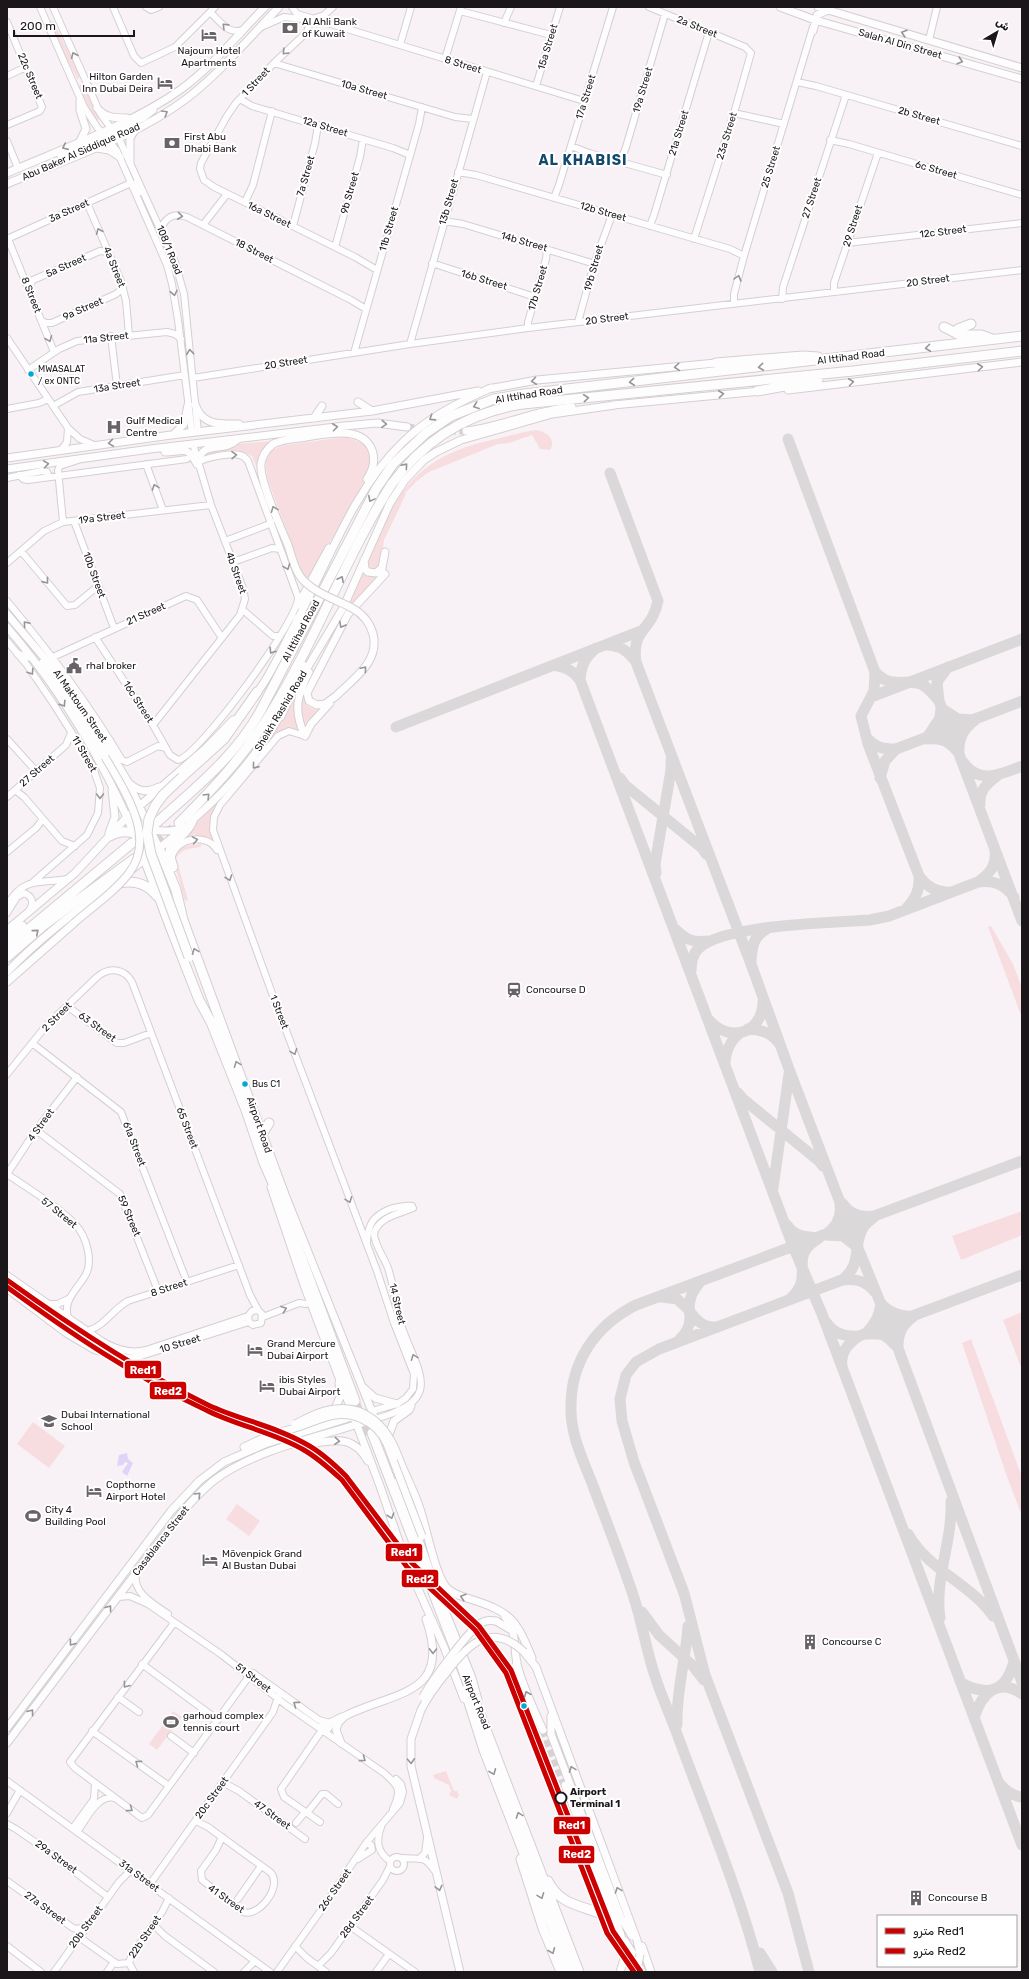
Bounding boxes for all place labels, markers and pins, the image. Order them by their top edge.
place label: Al Ahli Bank of Kuwait [302,16,358,40]
bank icon: Al Ahli Bank of Kuwait [281,19,299,37]
hotel icon: Najoum Hotel Apartments [200,26,218,44]
place label: Najoum Hotel Apartments [178,45,240,69]
place label: Hilton Garden Inn Dubai Deira [82,71,153,95]
hotel icon: Hilton Garden Inn Dubai Deira [156,74,174,92]
place label: First Abu Dhabi Bank [184,131,238,155]
bank icon: First Abu Dhabi Bank [163,134,181,152]
place label: MWASALAT / ex ONTC [38,364,85,386]
marker: MWASALAT / ex ONTC [26,369,36,379]
place label: Gulf Medical Centre [126,415,183,439]
hospital icon: Gulf Medical Centre [105,418,123,436]
public building icon: rhal broker [65,657,83,675]
place label: rhal broker [86,660,136,672]
station icon: Concourse D [505,981,523,999]
place label: Concourse D [526,984,586,996]
marker: Bus C1 [240,1079,250,1089]
place label: Bus C1 [252,1079,280,1089]
place label: Grand Mercure Dubai Airport [267,1338,336,1362]
hotel icon: Grand Mercure Dubai Airport [246,1341,264,1359]
place label: ibis Styles Dubai Airport [279,1374,340,1398]
hotel icon: ibis Styles Dubai Airport [258,1377,276,1395]
place label: Dubai International School [61,1409,150,1433]
school or university icon: Dubai International School [40,1412,58,1430]
place label: Copthorne Airport Hotel [106,1479,166,1503]
hotel icon: Copthorne Airport Hotel [85,1482,103,1500]
place label: City 4 Building Pool [45,1504,106,1528]
sports icon: City 4 Building Pool [24,1507,42,1525]
place label: Mövenpick Grand Al Bustan Dubai [222,1548,302,1572]
hotel icon: Mövenpick Grand Al Bustan Dubai [201,1551,219,1569]
building icon: Concourse C [801,1633,819,1651]
place label: Concourse C [822,1636,882,1648]
unlabelled marker [519,1701,529,1711]
place label: garhoud complex tennis court [183,1710,265,1734]
sports icon: garhoud complex tennis court [162,1713,180,1731]
place label: Airport Terminal 1 [570,1786,620,1810]
marker: Airport Terminal 1 [554,1791,568,1805]
building icon: Concourse B [907,1889,925,1907]
place label: Concourse B [928,1892,988,1904]

